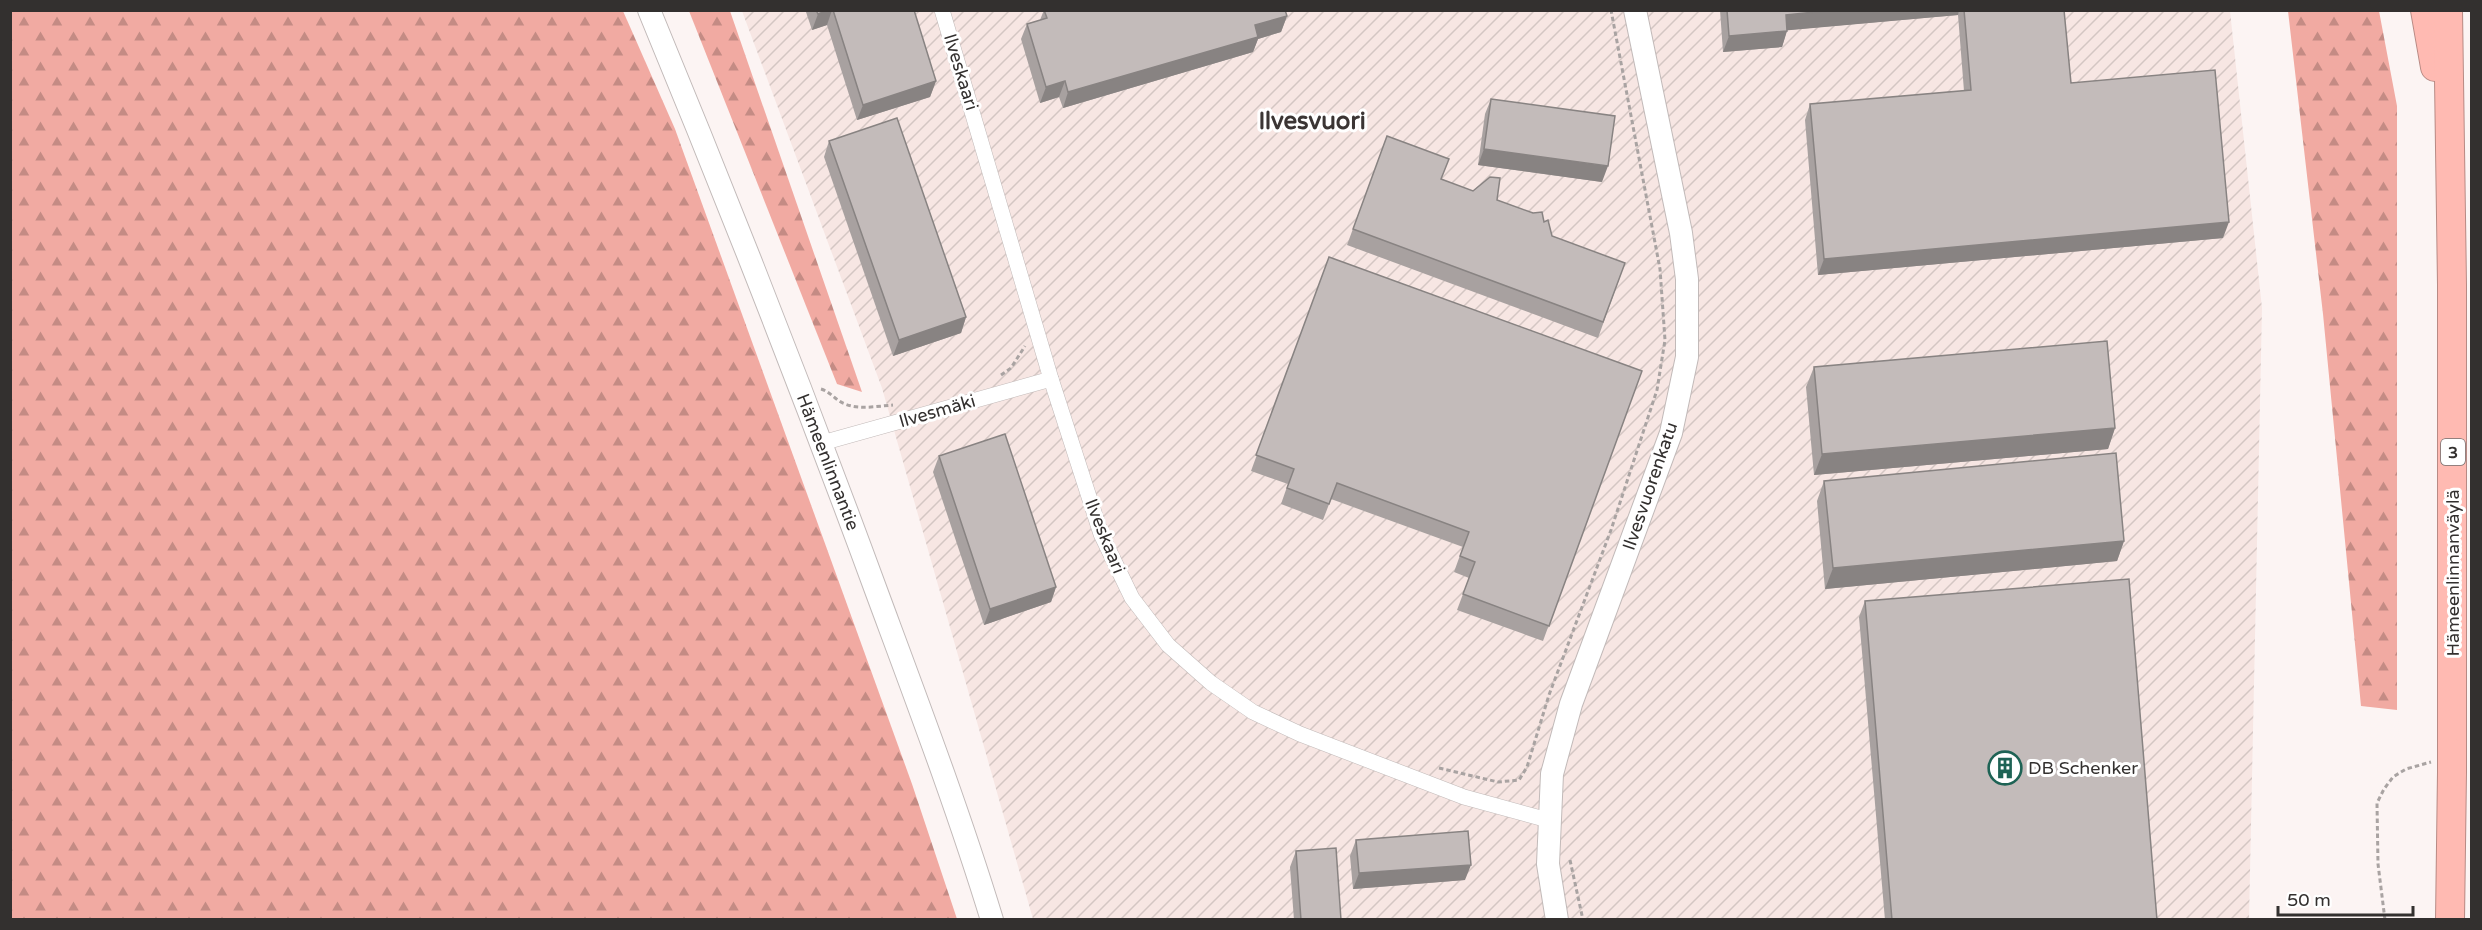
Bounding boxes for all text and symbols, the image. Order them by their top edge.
street label: Ilveskaari [939,31,983,113]
district label: Ilvesvuori [1258,107,1366,136]
street label: Hämeenlinnantie [792,390,864,534]
street label: Ilvesmäki [896,390,978,432]
street label: Ilvesvuorenkatu [1618,419,1682,553]
road number: 3 [2441,439,2465,465]
street label: Hämeenlinnanväylä [2442,489,2464,657]
street label: Ilveskaari [1080,495,1130,577]
building icon: DB Schenker [1987,750,2023,786]
place label: DB Schenker [2028,757,2138,779]
scale bar [2278,879,2413,917]
text: 50 m [2287,889,2331,911]

